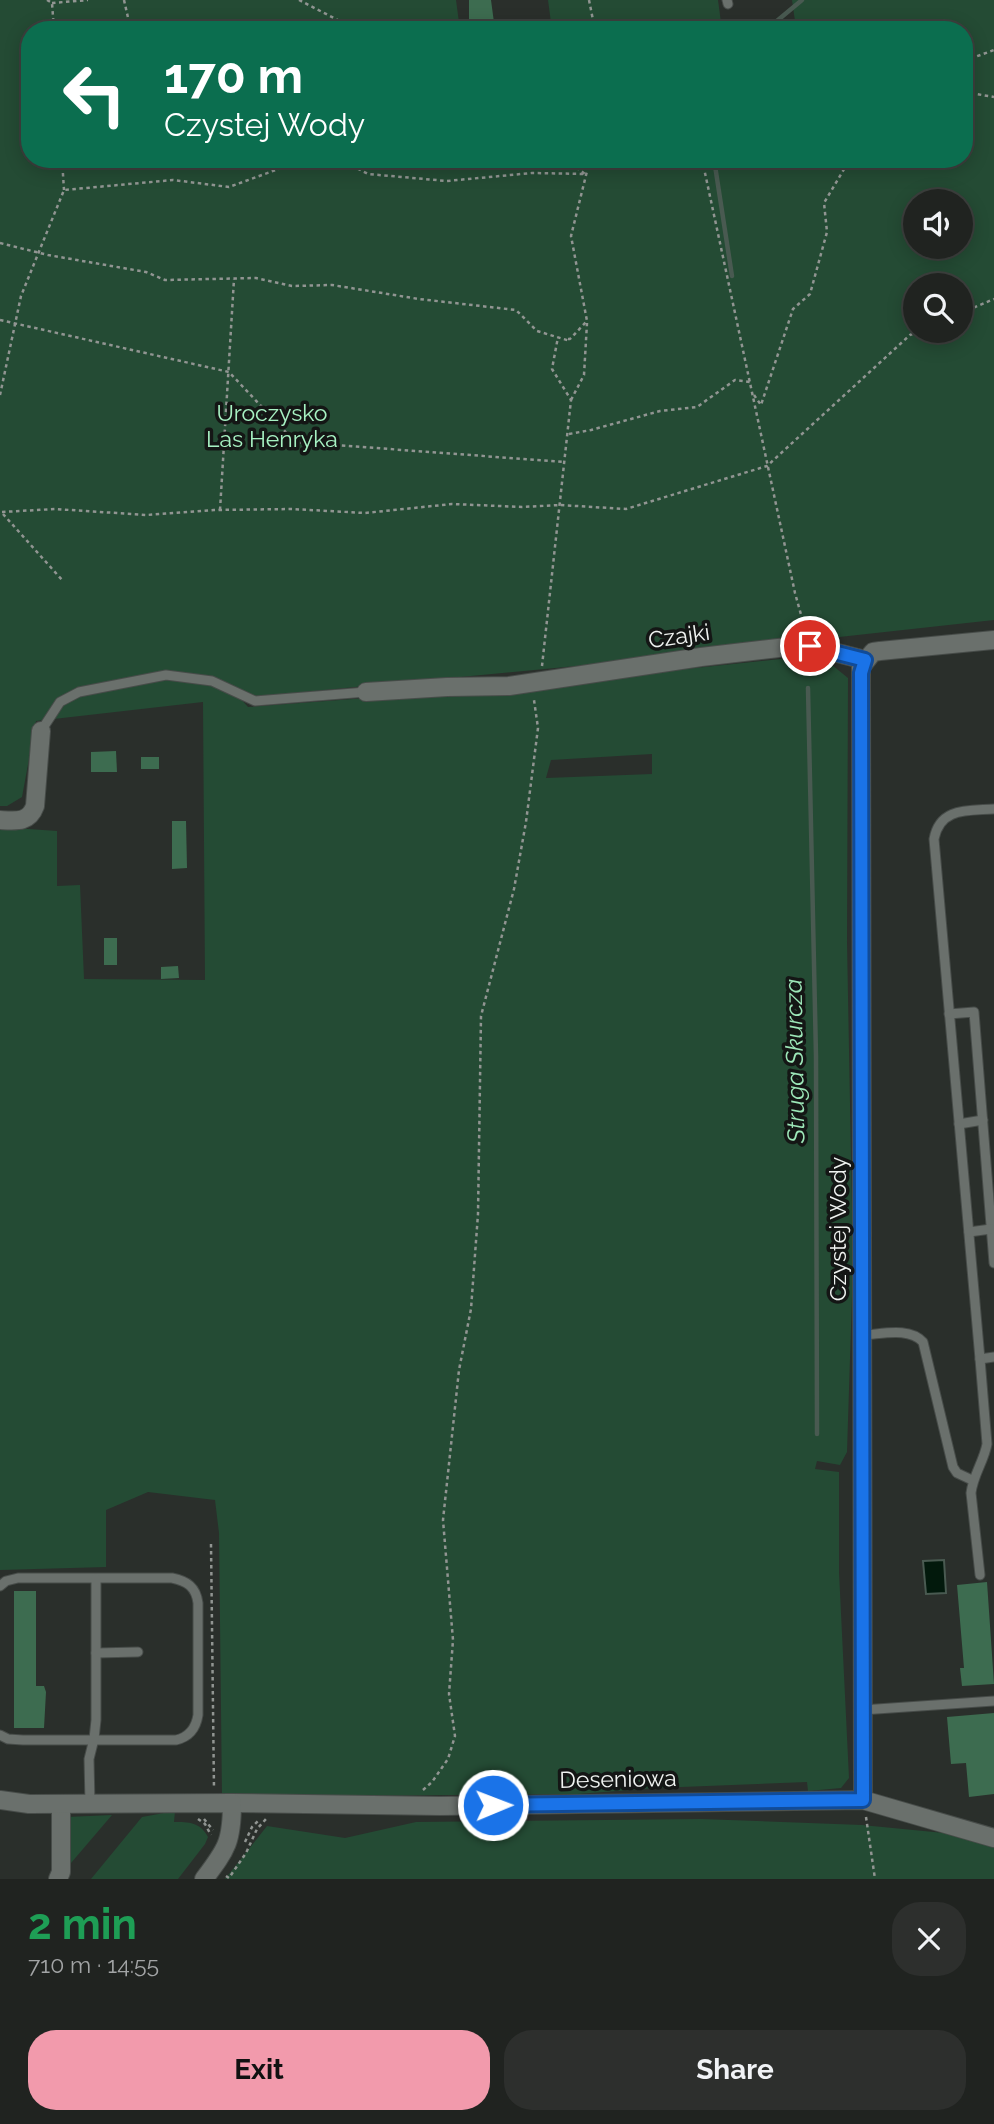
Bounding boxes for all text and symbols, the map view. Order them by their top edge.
text: 170 m [164,47,303,104]
icon: left [49,49,140,140]
text: Czystej Wody [164,106,365,143]
map controls [903,189,973,343]
button: sound [903,189,973,259]
button: search [903,273,973,343]
park label: Uroczysko Las Henryka [206,399,338,452]
pin [780,616,840,676]
street label: Czajki [646,618,712,653]
icon: arrive [791,627,829,665]
water label: Struga Skurcza [779,979,810,1144]
street label: Czystej Wody [824,1157,851,1301]
street label: Deseniowa [559,1764,677,1793]
position arrow [456,1768,530,1842]
text: 2 min [28,1900,137,1949]
button: close [892,1902,966,1976]
text: 710 m · 14:55 [28,1951,159,1978]
button: Exit [28,2030,490,2110]
button: Share [504,2030,966,2110]

